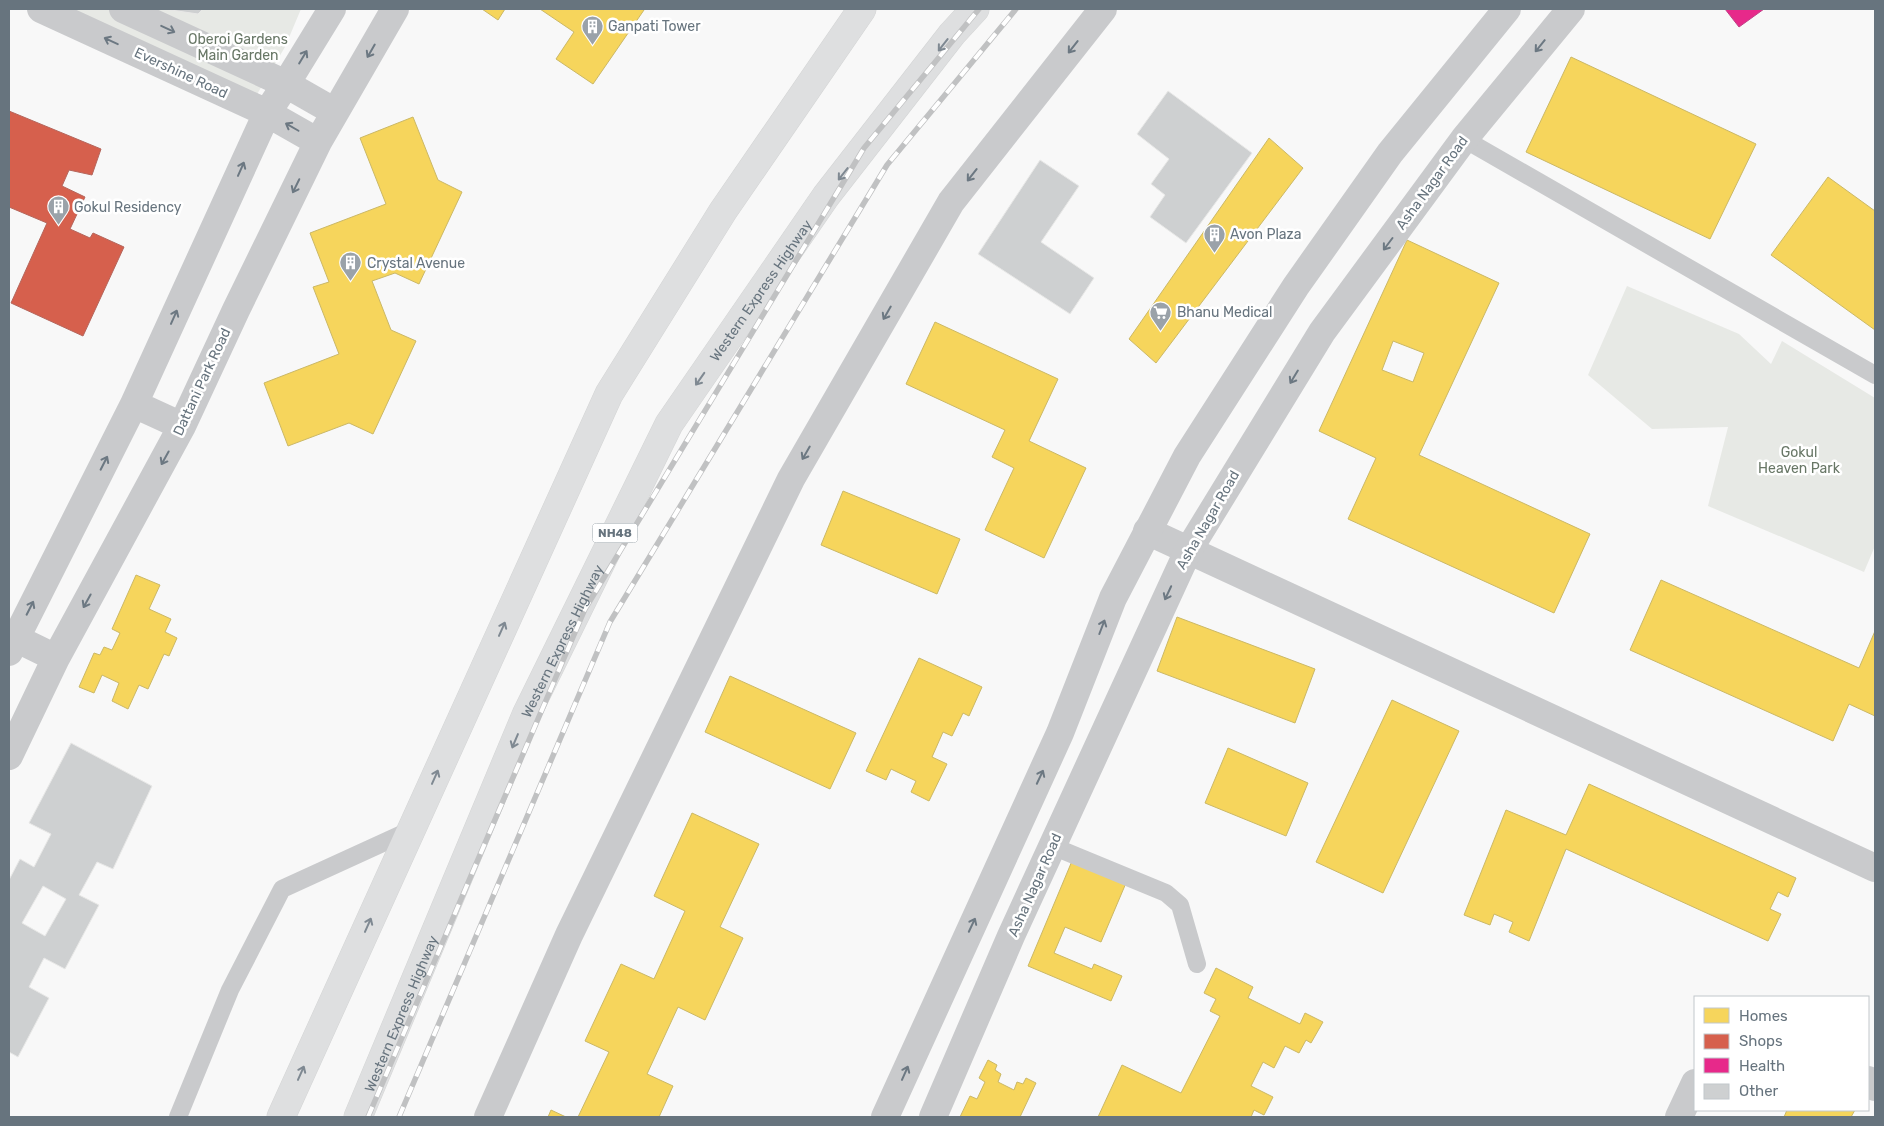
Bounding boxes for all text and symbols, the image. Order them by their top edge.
building icon: Ganpati Tower [580,14,604,45]
place label: Ganpati Tower [608,18,701,35]
one-way arrow [160,25,175,35]
park label: Oberoi Gardens Main Garden [188,31,288,64]
one-way arrow [104,36,119,45]
one-way arrow [937,38,948,51]
one-way arrow [1534,39,1545,52]
one-way arrow [1067,40,1078,53]
one-way arrow [365,43,375,57]
street label: Evershine Road [132,44,230,102]
one-way arrow [298,51,308,65]
one-way arrow [286,122,300,132]
street label: Asha Nagar Road [1392,133,1472,233]
one-way arrow [237,162,246,177]
one-way arrow [838,167,849,180]
one-way arrow [967,168,978,181]
one-way arrow [291,178,301,193]
building icon: Gokul Residency [46,195,70,226]
place label: Gokul Residency [74,199,182,216]
street label: Western Express Highway [706,216,816,365]
building icon: Avon Plaza [1202,222,1226,253]
place label: Avon Plaza [1230,226,1301,243]
one-way arrow [1382,237,1393,250]
building icon: Crystal Avenue [339,251,363,282]
place label: Crystal Avenue [367,255,465,272]
supermarket icon: Bhanu Medical [1149,300,1173,331]
place label: Bhanu Medical [1177,304,1272,321]
one-way arrow [882,305,892,320]
one-way arrow [169,310,179,325]
street label: Dattani Park Road [170,325,234,439]
one-way arrow [1289,369,1299,383]
one-way arrow [695,372,705,386]
park label: Gokul Heaven Park [1758,444,1841,477]
one-way arrow [801,446,811,461]
one-way arrow [160,451,170,466]
one-way arrow [99,456,109,471]
street label: Asha Nagar Road [1173,468,1243,572]
road number: NH48 [592,524,638,542]
street label: Western Express Highway [518,562,607,720]
one-way arrow [1163,585,1173,600]
one-way arrow [82,594,92,609]
one-way arrow [26,601,35,616]
one-way arrow [1098,620,1107,635]
one-way arrow [498,622,508,637]
one-way arrow [510,733,519,748]
one-way arrow [431,770,441,785]
one-way arrow [1036,770,1045,785]
street label: Asha Nagar Road [1005,831,1065,939]
one-way arrow [364,918,374,933]
one-way arrow [968,918,978,933]
street label: Western Express Highway [361,933,442,1095]
legend [1694,996,1869,1111]
text: Homes [1739,1007,1788,1025]
text: Shops [1739,1032,1783,1050]
text: Health [1739,1057,1785,1075]
one-way arrow [297,1066,307,1081]
one-way arrow [901,1066,910,1081]
text: Other [1739,1082,1779,1100]

